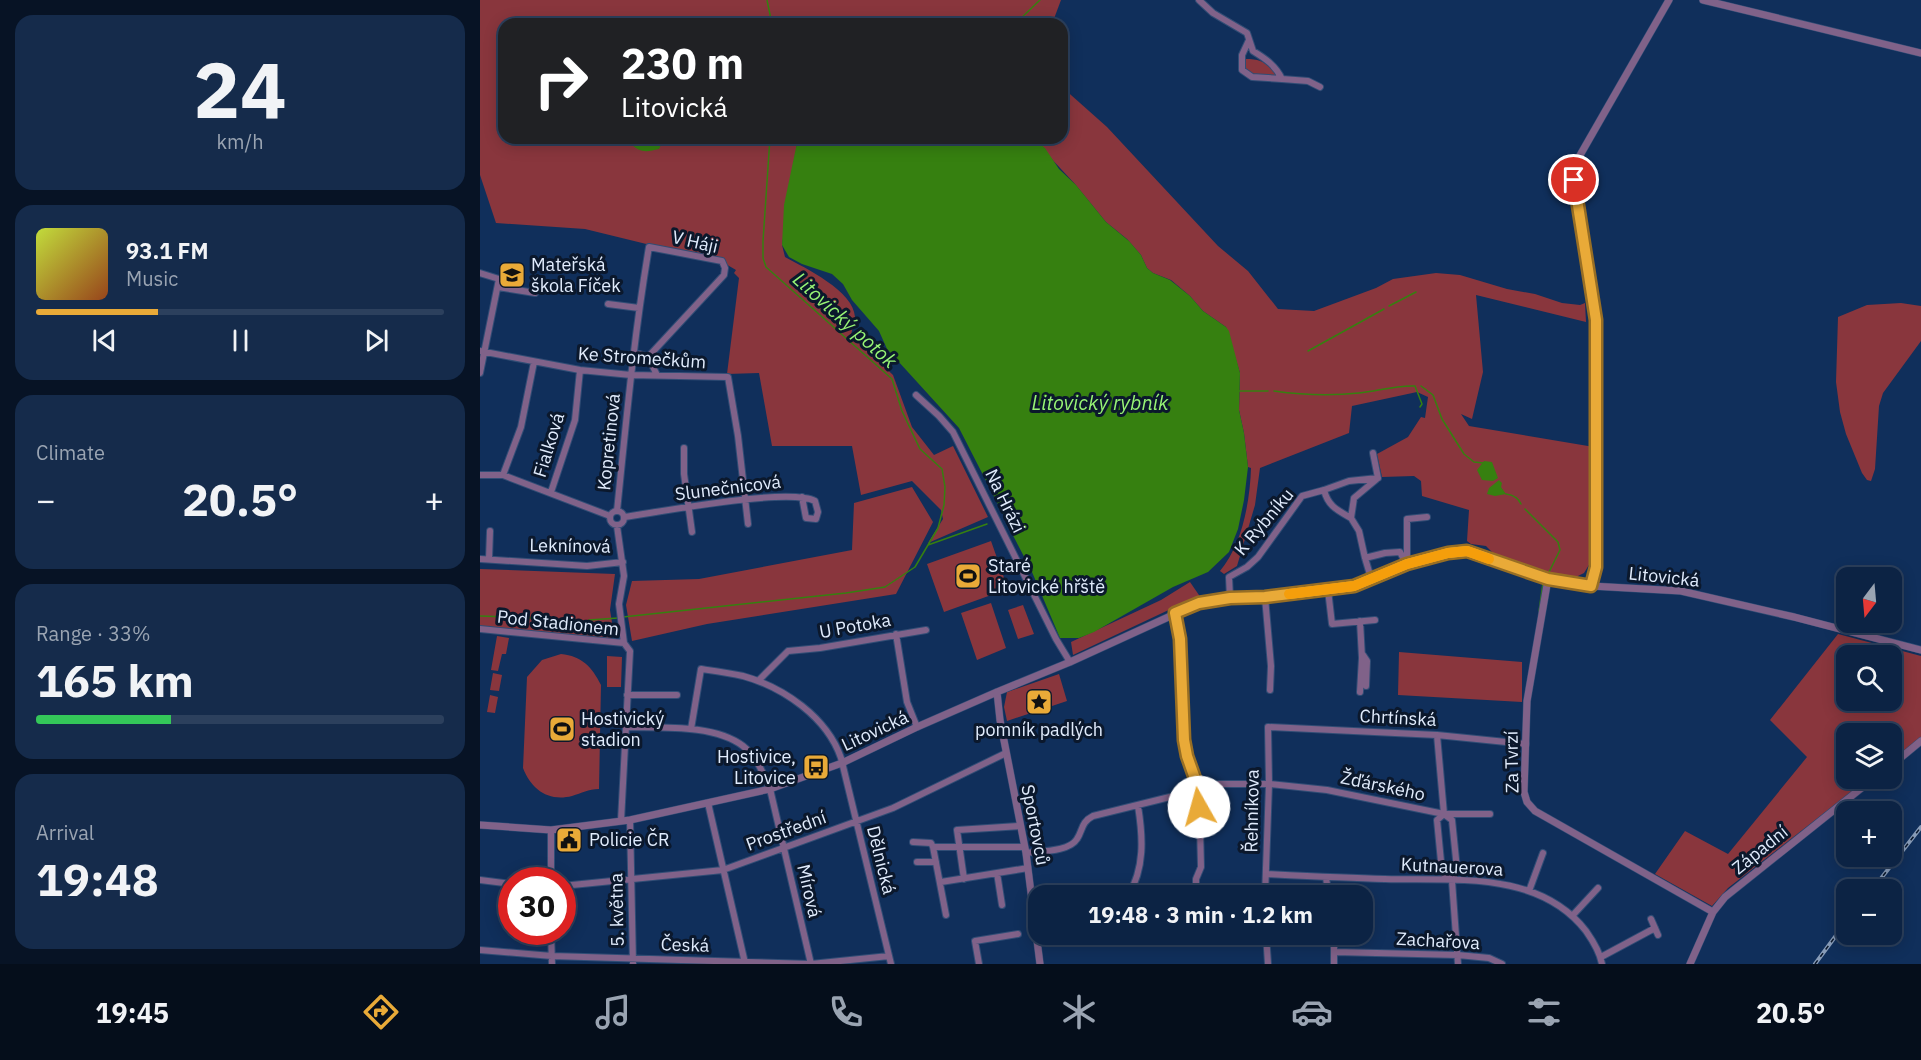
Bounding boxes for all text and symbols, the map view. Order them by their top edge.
text: 230 m [621,36,744,91]
text: 24 [193,38,287,139]
icon: right [522,42,600,120]
text: Litovická [621,89,728,124]
text: km/h [216,128,264,155]
pin [1548,154,1599,205]
icon: arrive [1557,163,1590,196]
street label: V Háji [670,225,720,258]
text: 93.1 FM [126,236,209,265]
place label: Mateřská škola Fíček [531,253,621,297]
school or university icon: Mateřská škola Fíček [497,260,527,290]
text: Music [126,265,178,292]
water label: Litovický potok [787,266,904,374]
icon: previous [88,324,121,357]
icon: pause [224,324,257,357]
icon: next [360,324,393,357]
street label: Ke Stromečkům [577,342,707,373]
water label: Litovický rybník [1032,389,1169,416]
street label: Kopretinová [592,392,625,491]
street label: Fialková [528,409,569,480]
text: Climate [36,439,105,466]
street label: Na Hrázi [980,465,1031,537]
text: 20.5° [182,470,298,528]
street label: Slunečnicová [674,470,783,505]
text: − [36,478,56,521]
text: + [424,478,444,521]
street label: K Rybníku [1229,483,1298,560]
street label: Leknínová [529,533,611,558]
place label: Staré Litovické hřště [988,554,1105,598]
sports icon: Staré Litovické hřště [953,561,983,591]
street label: Litovická [1627,561,1701,592]
north arrow [1836,567,1902,633]
map controls [1836,567,1902,945]
street label: Pod Stadionem [496,605,620,640]
street label: U Potoka [817,608,893,643]
text: Range · 33% [36,620,151,647]
button: search [1836,645,1902,711]
text: 165 km [36,651,194,709]
place icon: pomník padlých [1024,687,1054,717]
street label: Chrtínská [1359,704,1437,731]
street label: Litovická [838,705,912,756]
place label: Hostivický stadion [581,707,664,751]
sports icon: Hostivický stadion [547,714,577,744]
place label: pomník padlých [975,718,1103,741]
button: layers [1836,723,1902,789]
street label: Za Tvrzí [1499,730,1524,793]
place label: Hostivice, Litovice [717,745,796,789]
bus stop icon: Hostivice, Litovice [801,752,831,782]
street label: Žďárského [1339,765,1427,806]
street label: Řehníkova [1239,769,1264,853]
position arrow [1167,775,1231,839]
street label: Sportovců [1016,783,1055,867]
button: + [1836,801,1902,867]
street label: Prostřední [743,805,830,856]
text: Arrival [36,819,94,846]
street label: Západní [1727,820,1793,879]
street label: Dělnická [862,823,901,897]
public building icon: Policie ČR [554,825,584,855]
place label: Policie ČR [589,827,669,851]
text: 19:48 [36,850,159,908]
street label: Kutnauerova [1400,852,1504,881]
street label: Mírová [792,862,827,920]
speed limit sign: 30 [498,867,576,945]
street label: 5. května [604,872,629,947]
button: − [1836,879,1902,945]
text: 19:48 · 3 min · 1.2 km [1088,900,1313,929]
street label: Zachařova [1396,927,1481,954]
street label: Česká [660,931,710,957]
icon: directions [360,991,402,1033]
icon: music [592,991,634,1033]
icon: phone [825,991,867,1033]
icon: climate [1058,991,1100,1033]
icon: car [1291,991,1333,1033]
icon: filters [1523,991,1565,1033]
text: 19:45 [95,995,169,1030]
text: 20.5° [1756,995,1826,1030]

